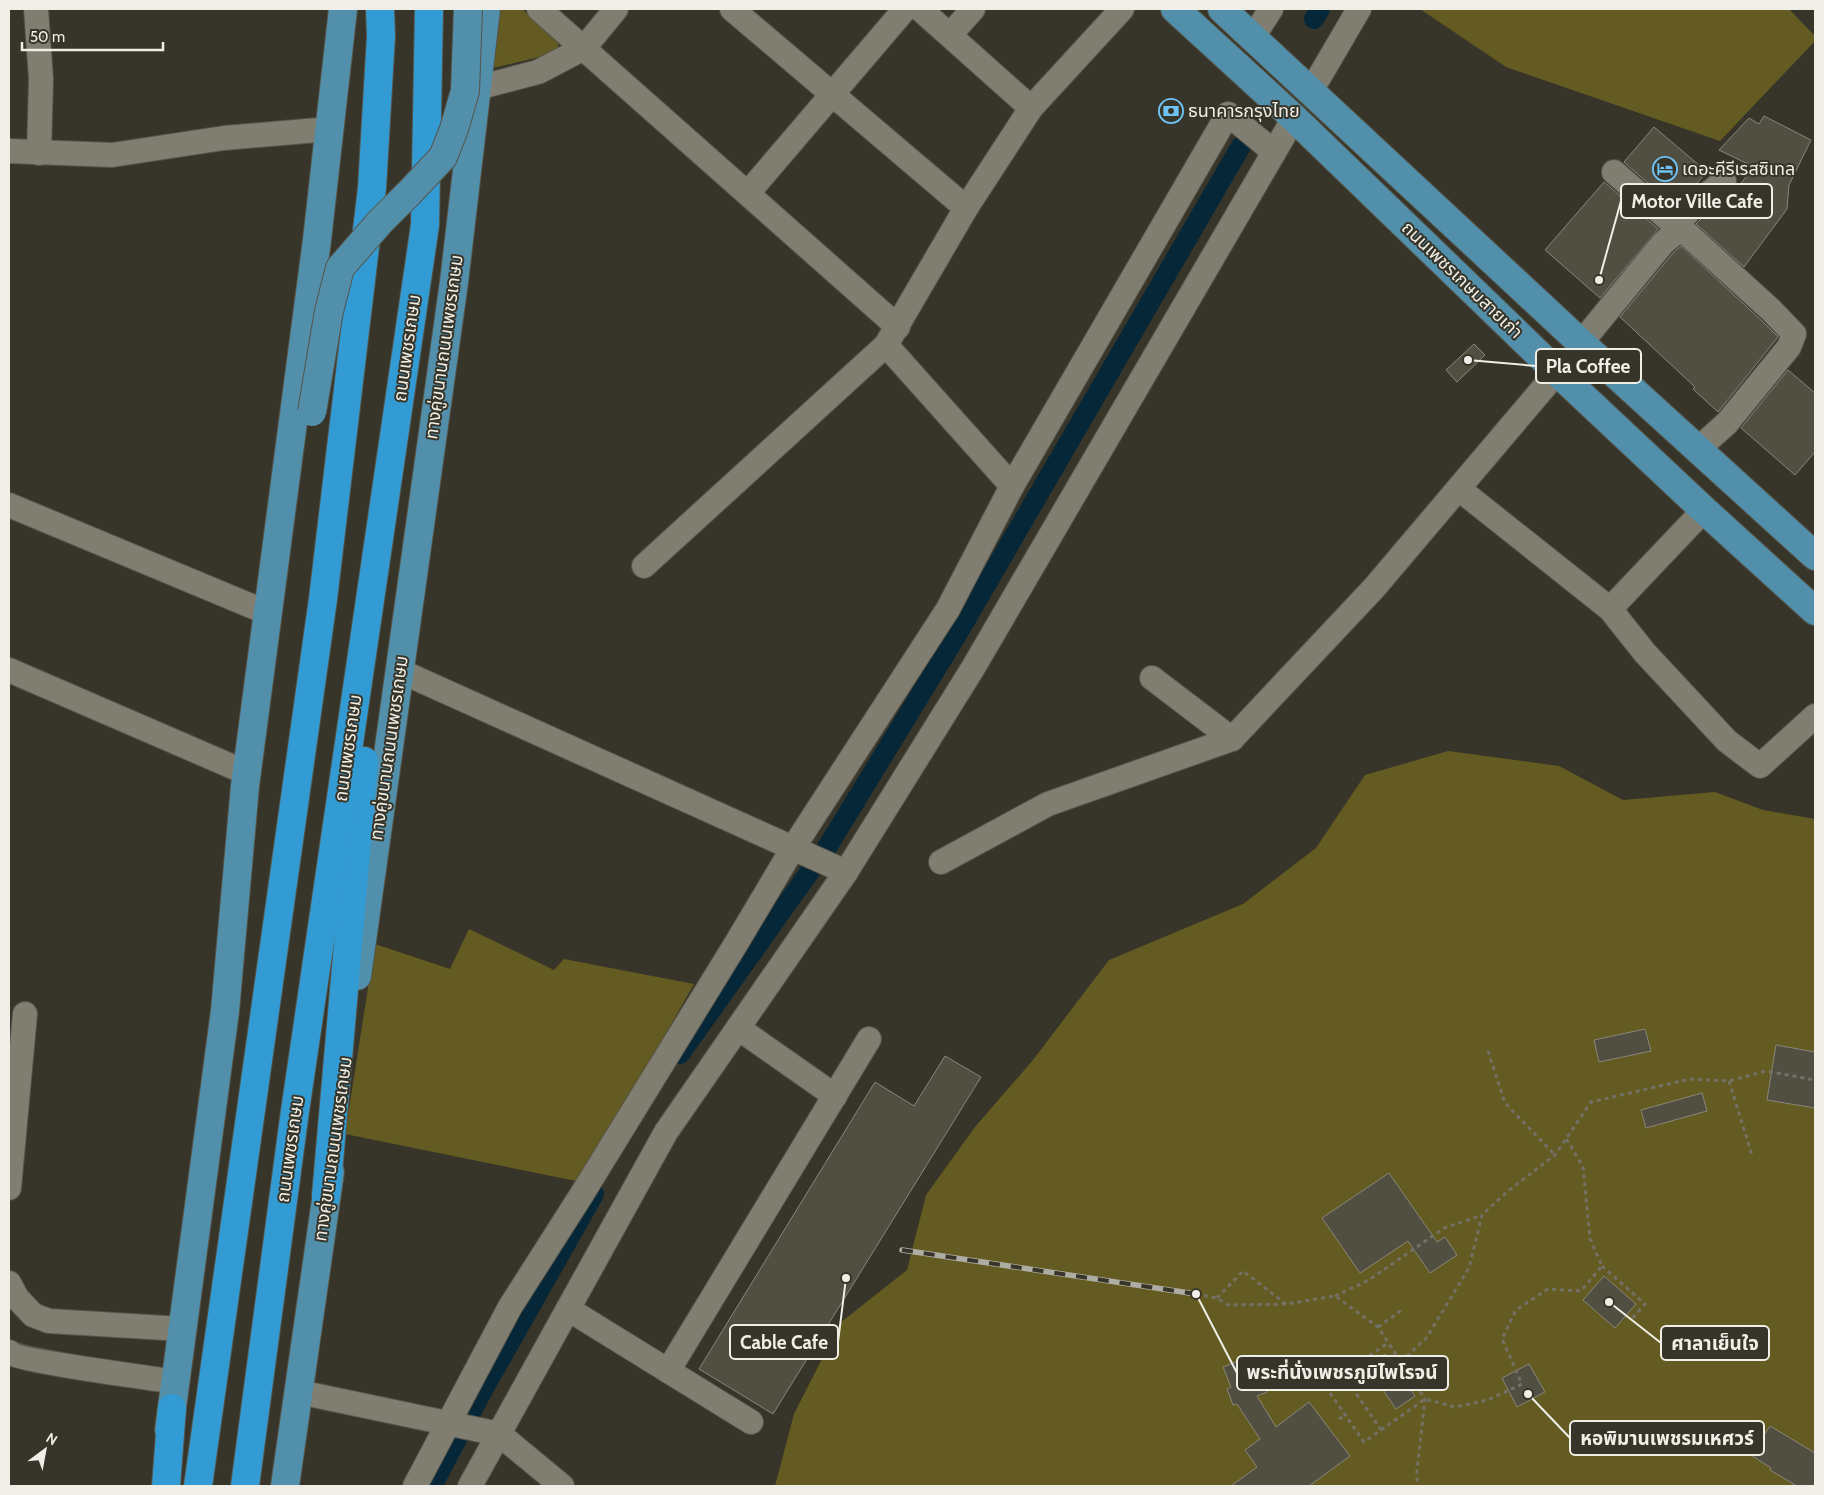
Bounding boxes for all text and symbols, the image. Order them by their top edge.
scale bar [22,20,164,52]
text: 50 m [30,28,65,46]
bank icon: ธนาคารกรุงไทย [1158,98,1184,124]
place label: ธนาคารกรุงไทย [1188,100,1300,122]
hotel icon: เดอะคีรีเรสซิเทล [1652,156,1678,182]
place label: เดอะคีรีเรสซิเทล [1682,158,1795,180]
callout: Motor Ville Cafe [1621,184,1772,218]
text: Motor Ville Cafe [1631,190,1763,213]
street label: ถนนเพชรเกษมสายเก่า [1397,217,1527,343]
street label: ทางคู่ขนานถนนเพชรเกษม [420,253,469,441]
street label: ถนนเพชรเกษม [389,293,425,403]
callout: Pla Coffee [1536,349,1641,383]
text: Pla Coffee [1546,355,1630,378]
street label: ทางคู่ขนานถนนเพชรเกษม [365,654,414,842]
street label: ถนนเพชรเกษม [330,693,366,803]
street label: ทางคู่ขนานถนนเพชรเกษม [309,1055,358,1243]
street label: ถนนเพชรเกษม [272,1094,308,1204]
callout: Cable Cafe [730,1325,838,1359]
callout: ศาลาเย็นใจ [1661,1326,1769,1360]
text: Cable Cafe [740,1331,828,1354]
text: ศาลาเย็นใจ [1671,1332,1759,1355]
callout: พระที่นั่งเพชรภูมิไพโรจน์ [1237,1356,1448,1390]
text: พระที่นั่งเพชรภูมิไพโรจน์ [1247,1359,1437,1384]
callout: หอพิมานเพชรมเหศวร์ [1570,1421,1764,1455]
north arrow [20,1425,70,1475]
text: หอพิมานเพชรมเหศวร์ [1580,1427,1754,1450]
text: N [43,1429,61,1449]

